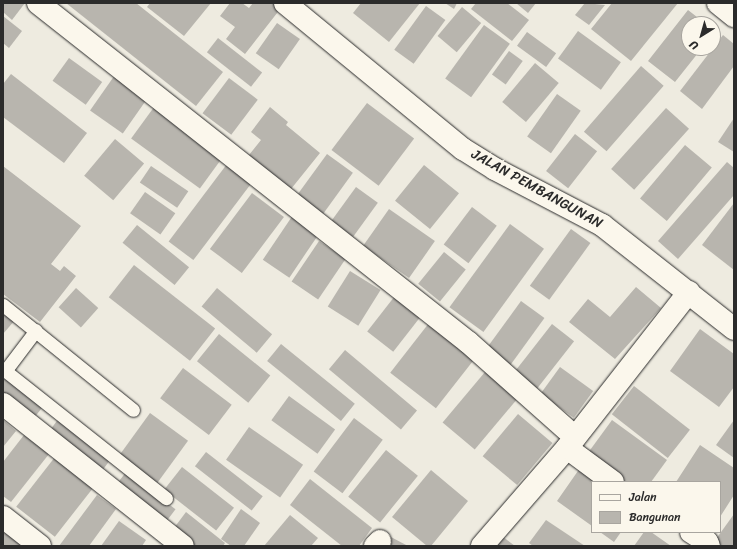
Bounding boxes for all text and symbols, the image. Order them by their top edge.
north arrow [681,16,721,56]
text: U [685,35,703,55]
street label: JALAN PEMBANGUNAN [469,146,605,232]
legend [591,481,721,533]
text: Jalan [629,486,657,508]
text: Bangunan [629,506,681,528]

